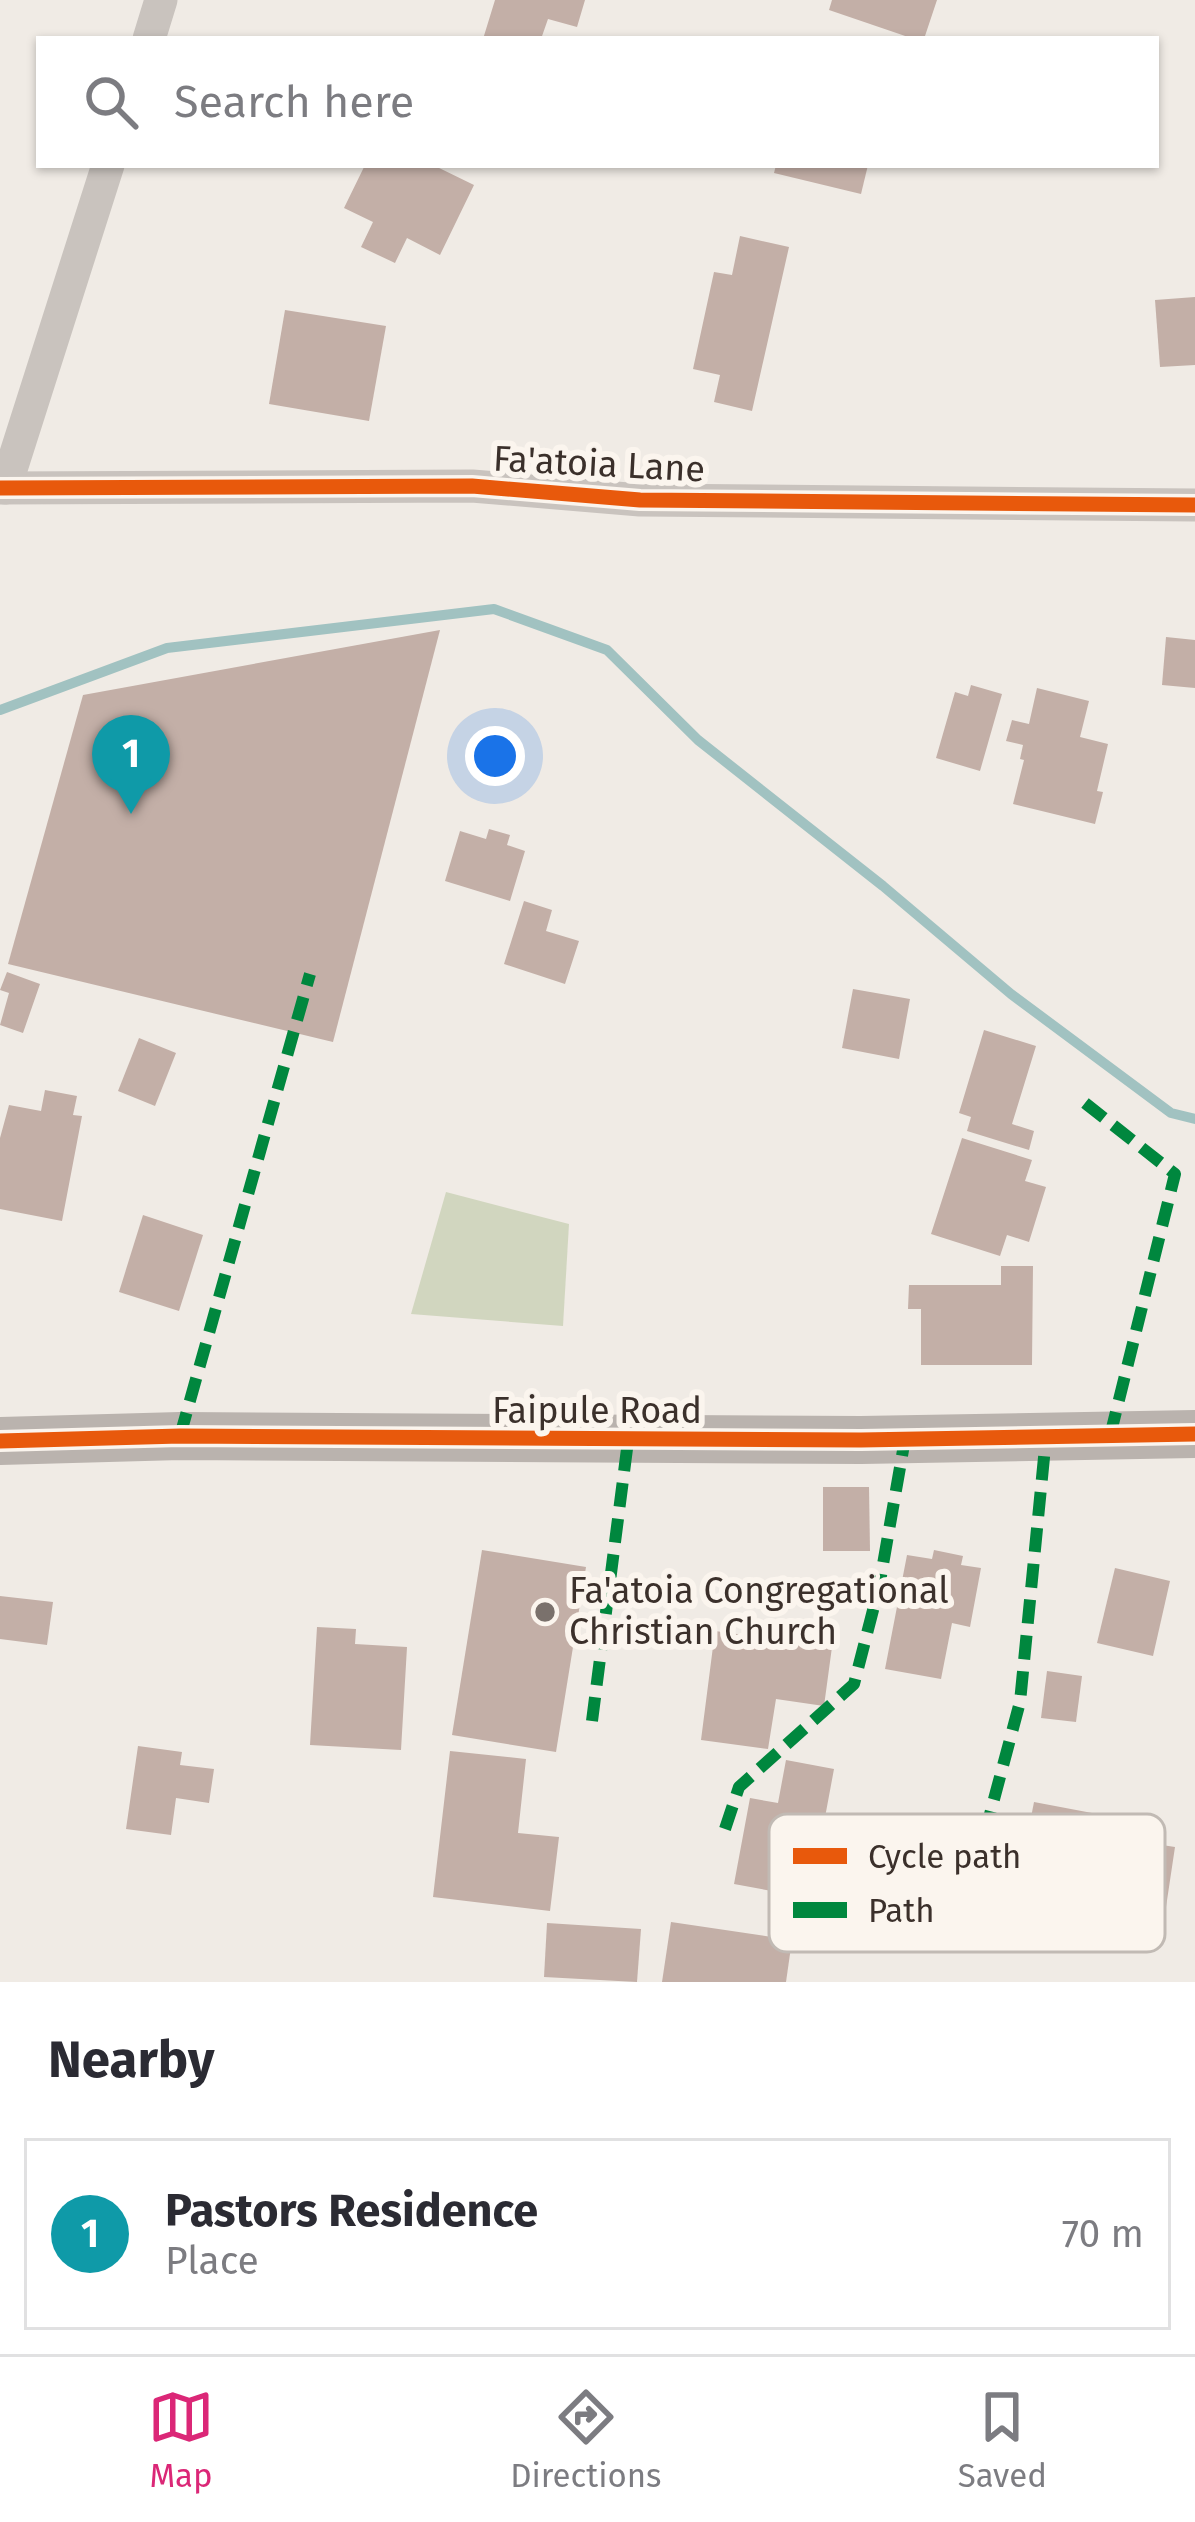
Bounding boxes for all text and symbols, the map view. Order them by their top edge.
search box [36,36,1159,168]
icon: search [78,69,144,135]
text: Search here [174,75,414,129]
street label: Fa'atoia Lane [492,436,706,492]
pin: 1 [92,715,170,814]
your location [465,726,525,786]
street label: Faipule Road [492,1389,702,1433]
place label: Fa'atoia Congregational Christian Church [569,1569,949,1654]
marker: Fa'atoia Congregational Christian Church [532,1599,558,1625]
legend [769,1814,1165,1952]
text: Cycle path [868,1837,1021,1877]
text: Path [868,1891,935,1931]
text: Nearby [48,2029,214,2091]
text: Pastors Residence [165,2184,538,2238]
text: 1 [81,2211,99,2257]
text: 70 m [1062,2211,1144,2257]
text: Place [165,2238,259,2284]
tab: Map [148,2384,214,2496]
tab: Directions [510,2384,662,2496]
tab: Saved [958,2384,1047,2496]

